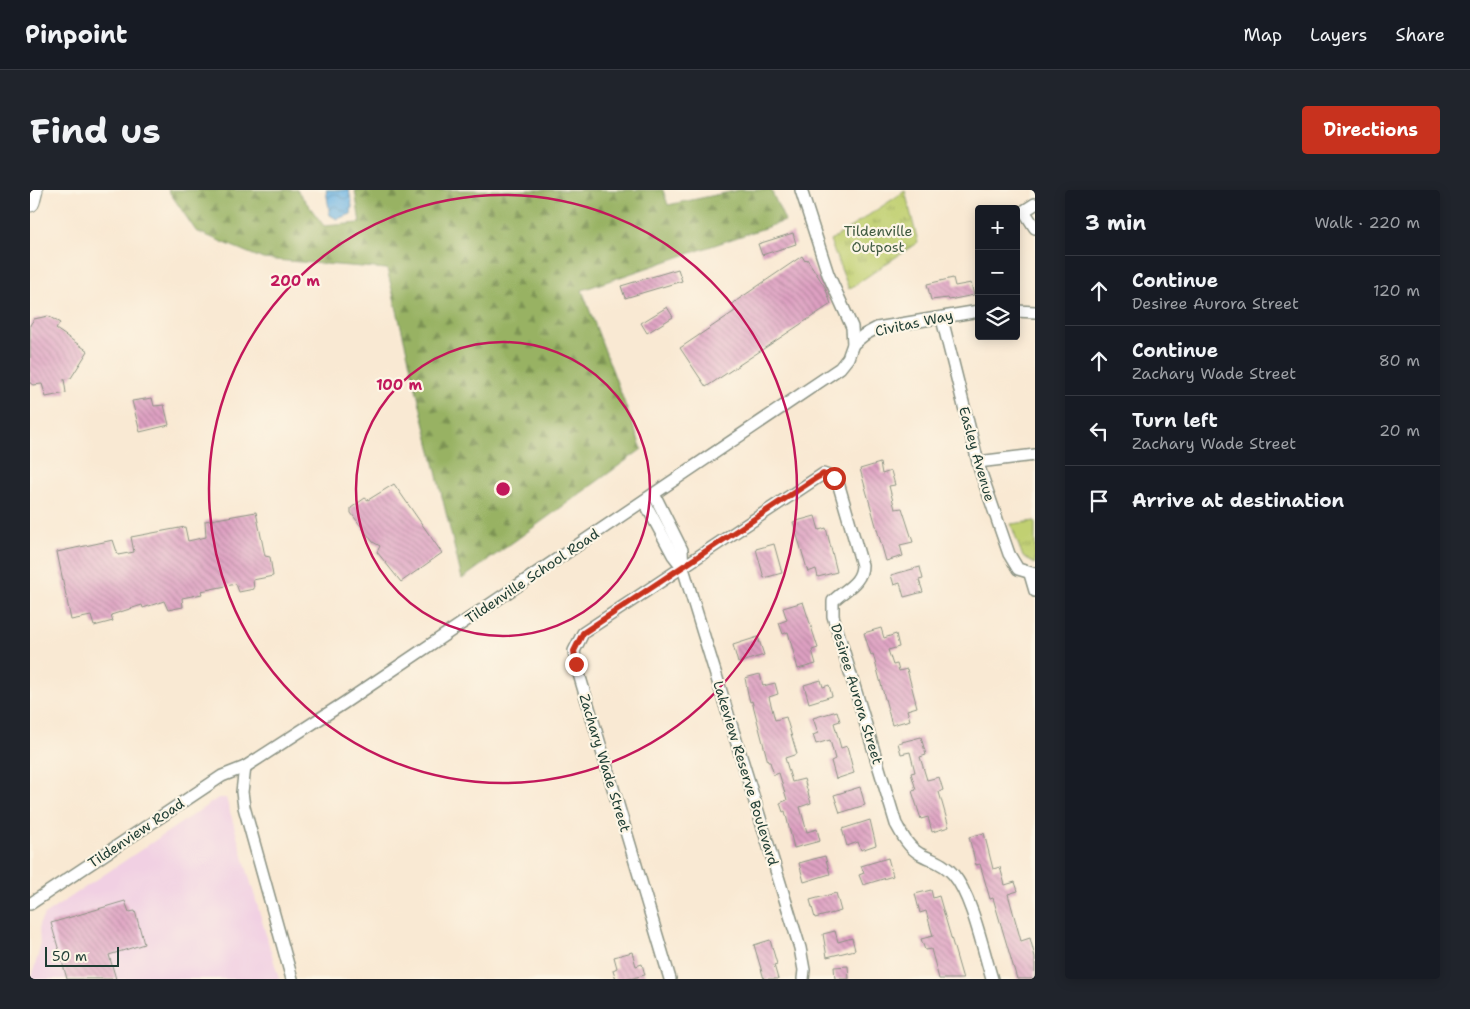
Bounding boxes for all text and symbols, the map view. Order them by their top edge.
text: Pinpoint [25,19,127,51]
text: Map [1244,23,1282,47]
text: Layers [1310,23,1367,47]
text: Share [1395,23,1445,47]
button: Directions [1302,106,1440,154]
text: Find us [30,107,161,154]
map controls [975,205,1020,340]
button: + [975,205,1020,250]
text: 3 min [1085,209,1146,237]
text: Walk · 220 m [1314,212,1420,233]
park label: Tildenville Outpost [844,222,912,256]
button: − [975,250,1020,295]
text: Continue [1132,268,1218,293]
text: 200 m [270,271,320,291]
icon: ahead [1085,277,1113,305]
text: 120 m [1373,280,1420,301]
text: Desiree Aurora Street [1132,293,1299,314]
button: layers [975,295,1020,340]
street label: Civitas Way [873,306,955,340]
text: Continue [1132,338,1218,363]
icon: ahead [1085,347,1113,375]
text: 80 m [1379,350,1420,371]
text: Zachary Wade Street [1132,363,1296,384]
text: 100 m [376,375,422,395]
street label: Easley Avenue [955,404,999,504]
text: Turn left [1132,408,1218,433]
icon: left [1085,417,1113,445]
text: 20 m [1379,420,1420,441]
text: Zachary Wade Street [1132,433,1296,454]
route start [823,467,846,490]
centre of rings [494,480,512,498]
icon: arrive [1085,487,1113,515]
text: Arrive at destination [1132,488,1344,513]
street label: Tildenville School Road [462,524,602,627]
street label: Desiree Aurora Street [827,622,887,766]
route end [565,653,588,676]
street label: Lakeview Reserve Boulevard [709,678,783,868]
street label: Zachary Wade Street [575,692,635,834]
street label: Tildenview Road [84,794,188,872]
scale bar [45,944,119,967]
text: 50 m [52,947,87,965]

